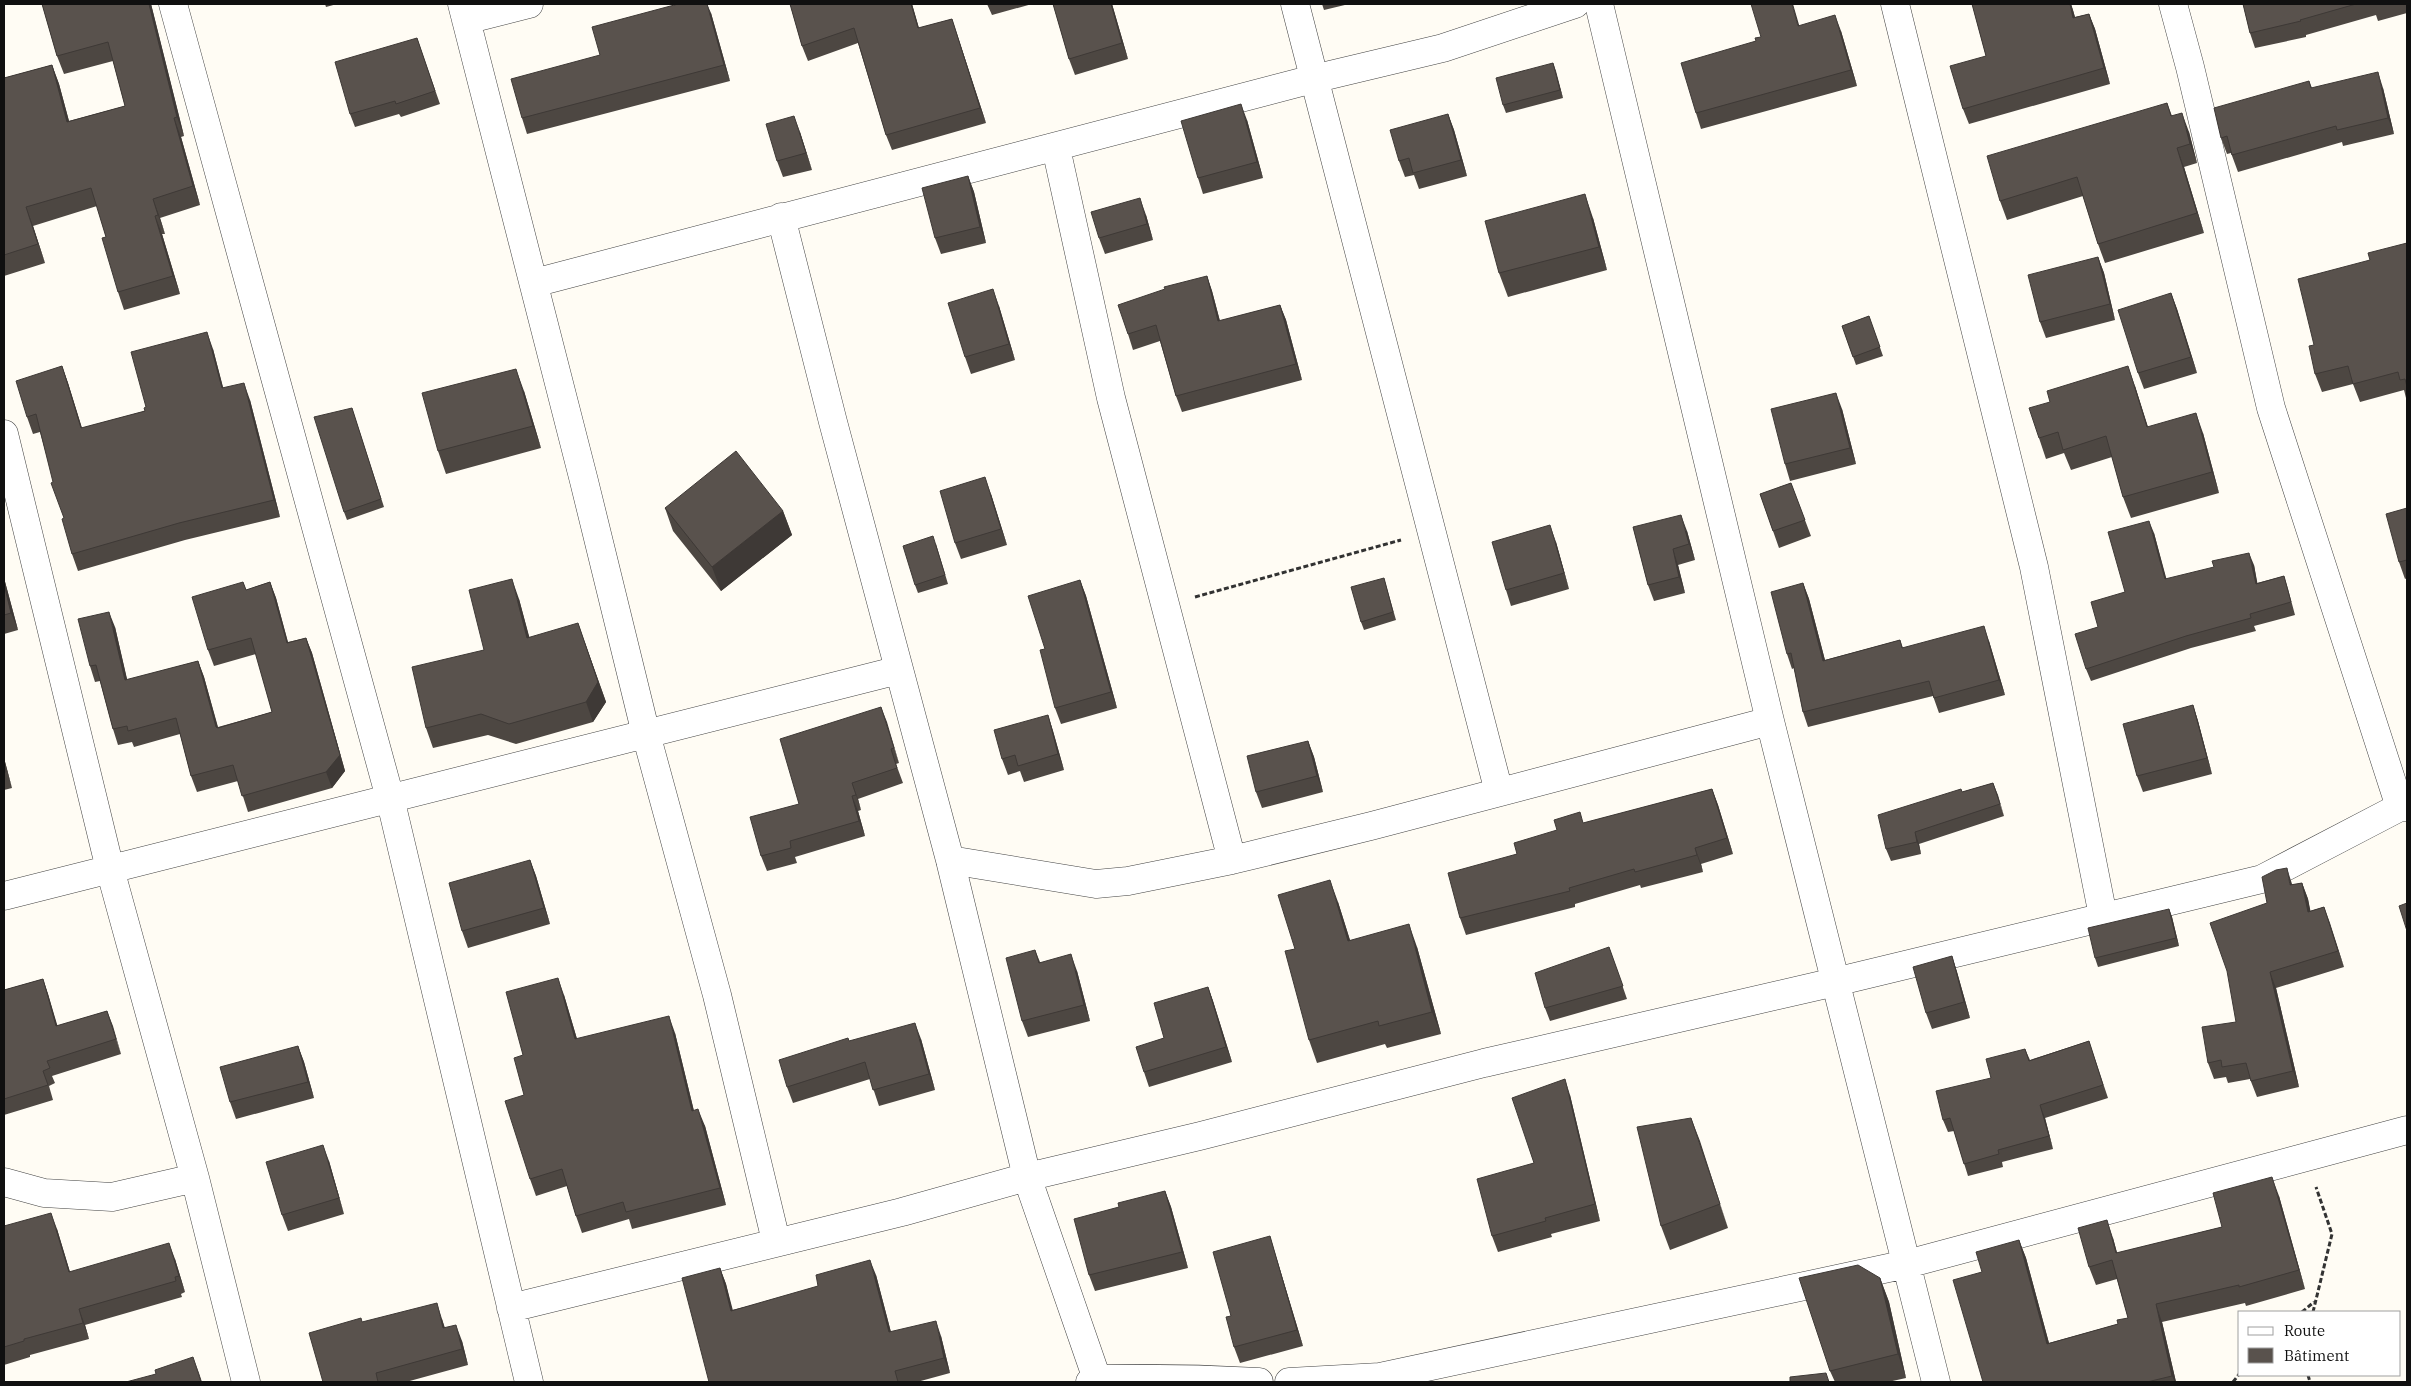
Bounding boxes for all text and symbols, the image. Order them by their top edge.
legend [2238,1311,2401,1376]
text: Route [2284,1321,2325,1340]
text: Bâtiment [2284,1346,2349,1365]

